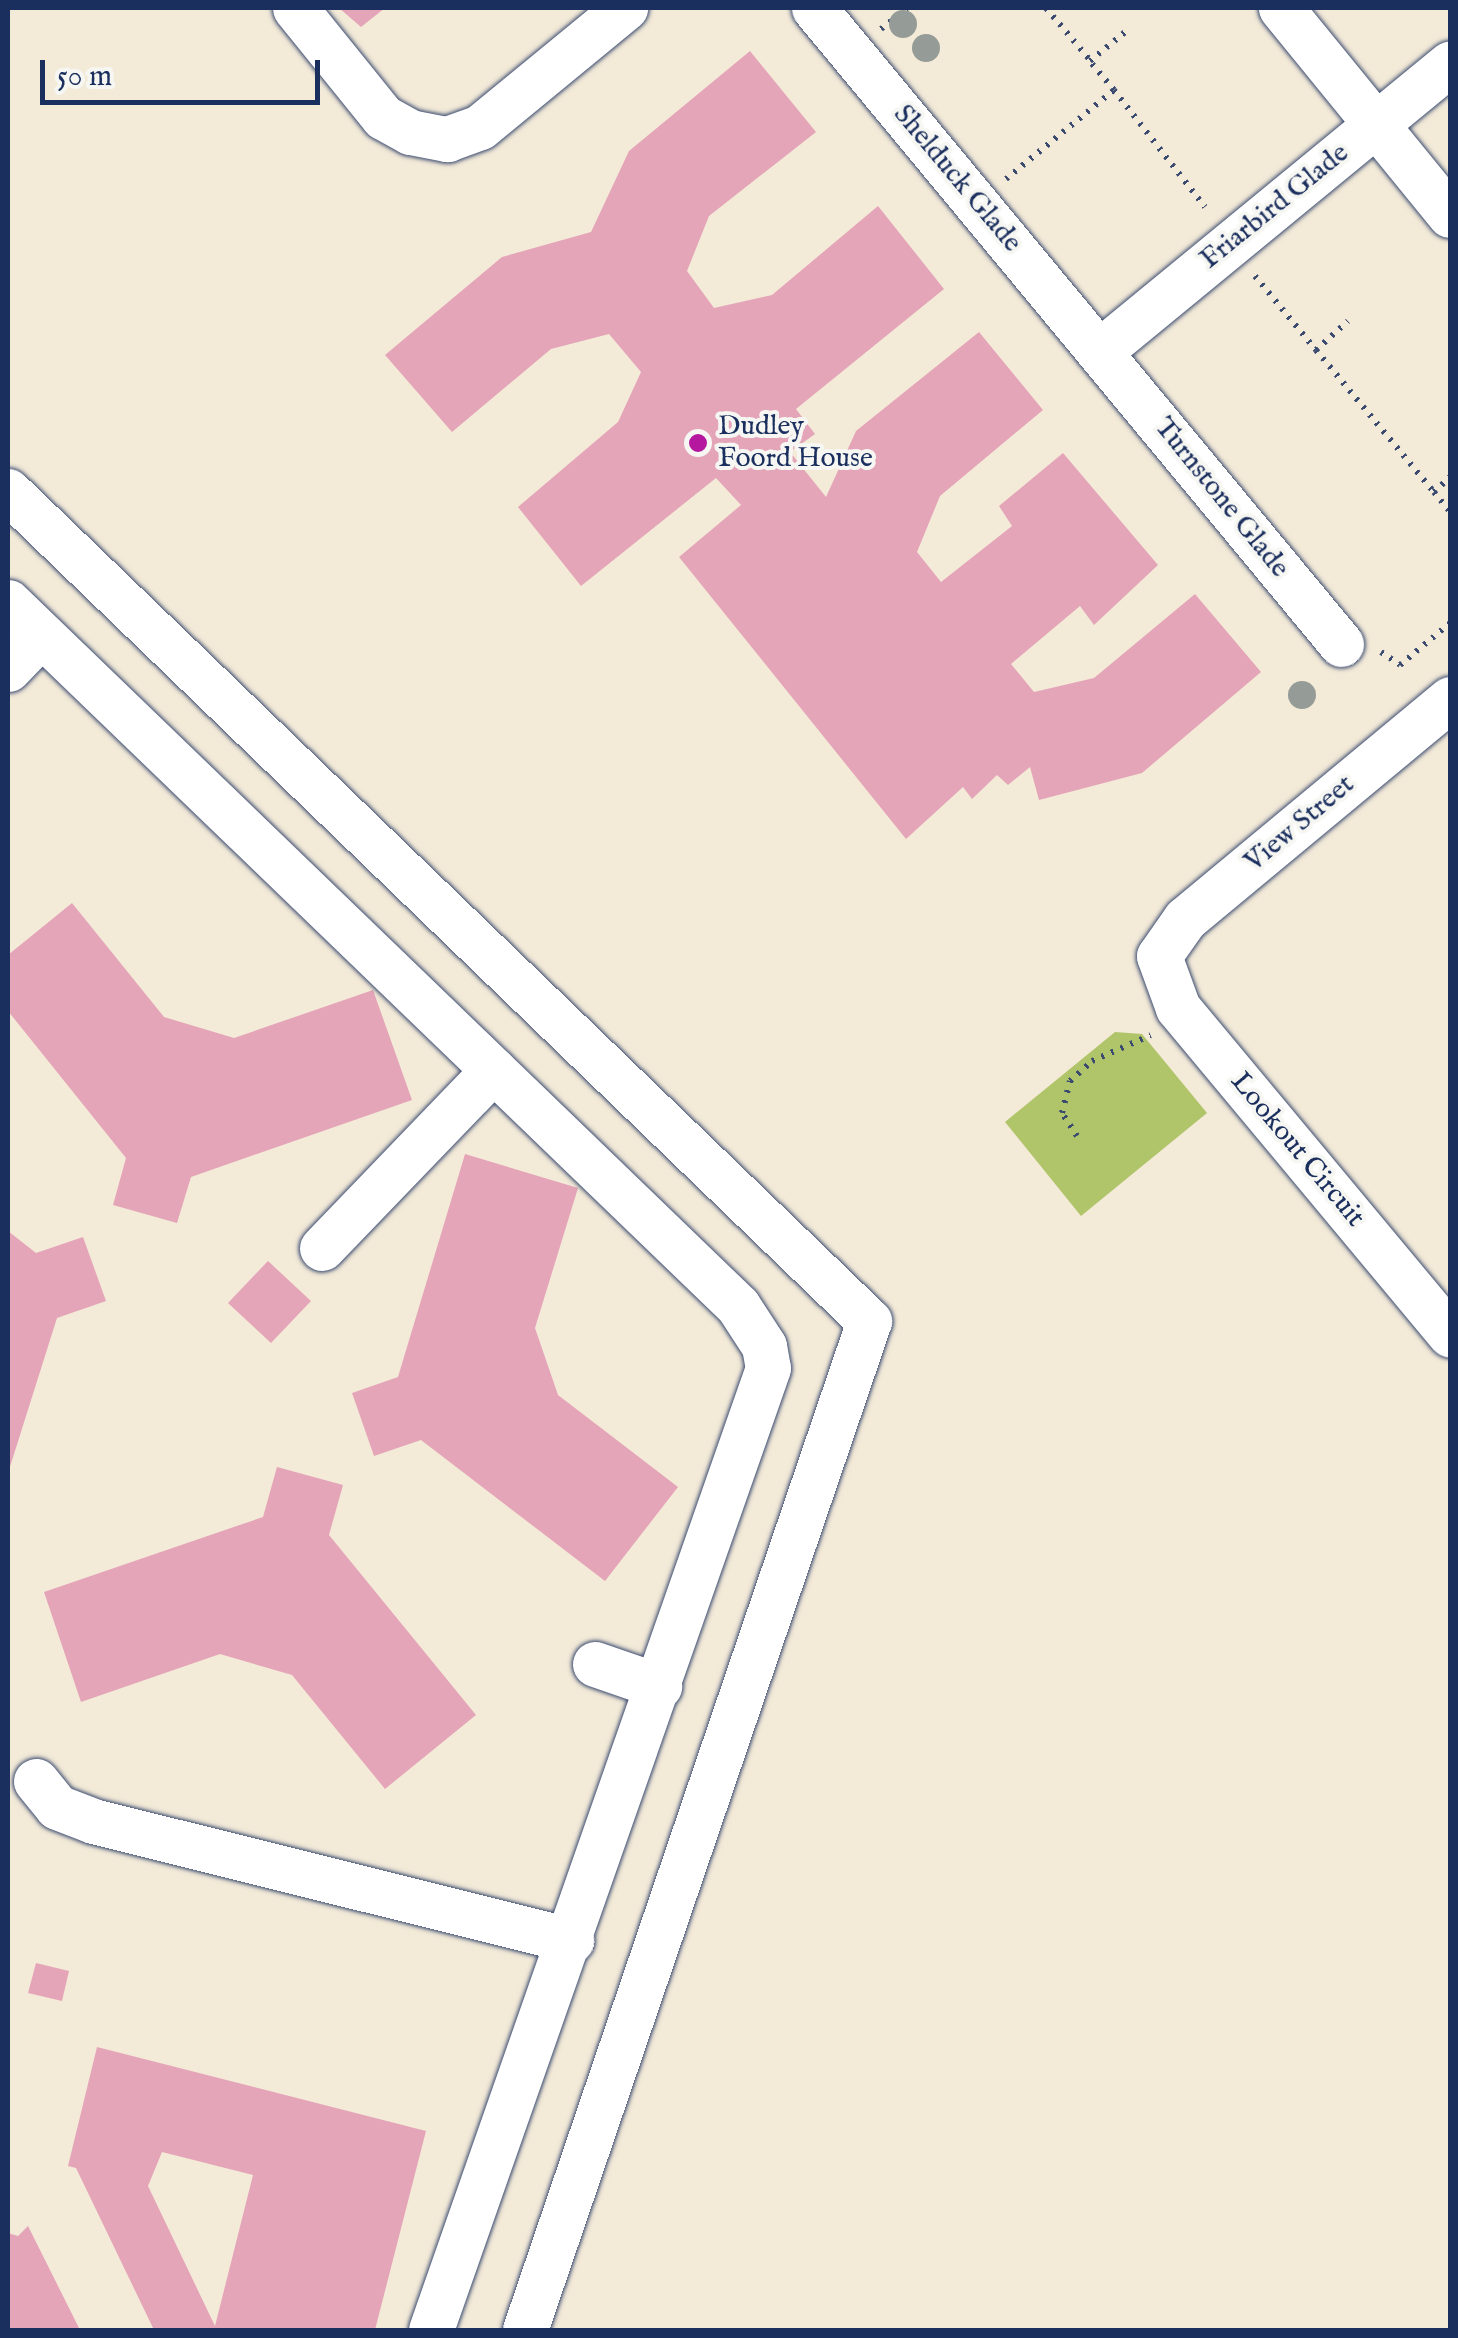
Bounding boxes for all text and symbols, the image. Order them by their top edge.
scale bar [45,40,325,102]
text: 50 m [57,58,112,96]
street label: Shelduck Glade [886,99,1028,259]
street label: Friarbird Glade [1194,137,1356,277]
place label: Dudley Foord House [718,410,873,476]
street label: Turnstone Glade [1146,411,1296,585]
marker: Dudley Foord House [687,432,709,454]
street label: View Street [1238,769,1362,879]
street label: Lookout Circuit [1223,1066,1371,1234]

